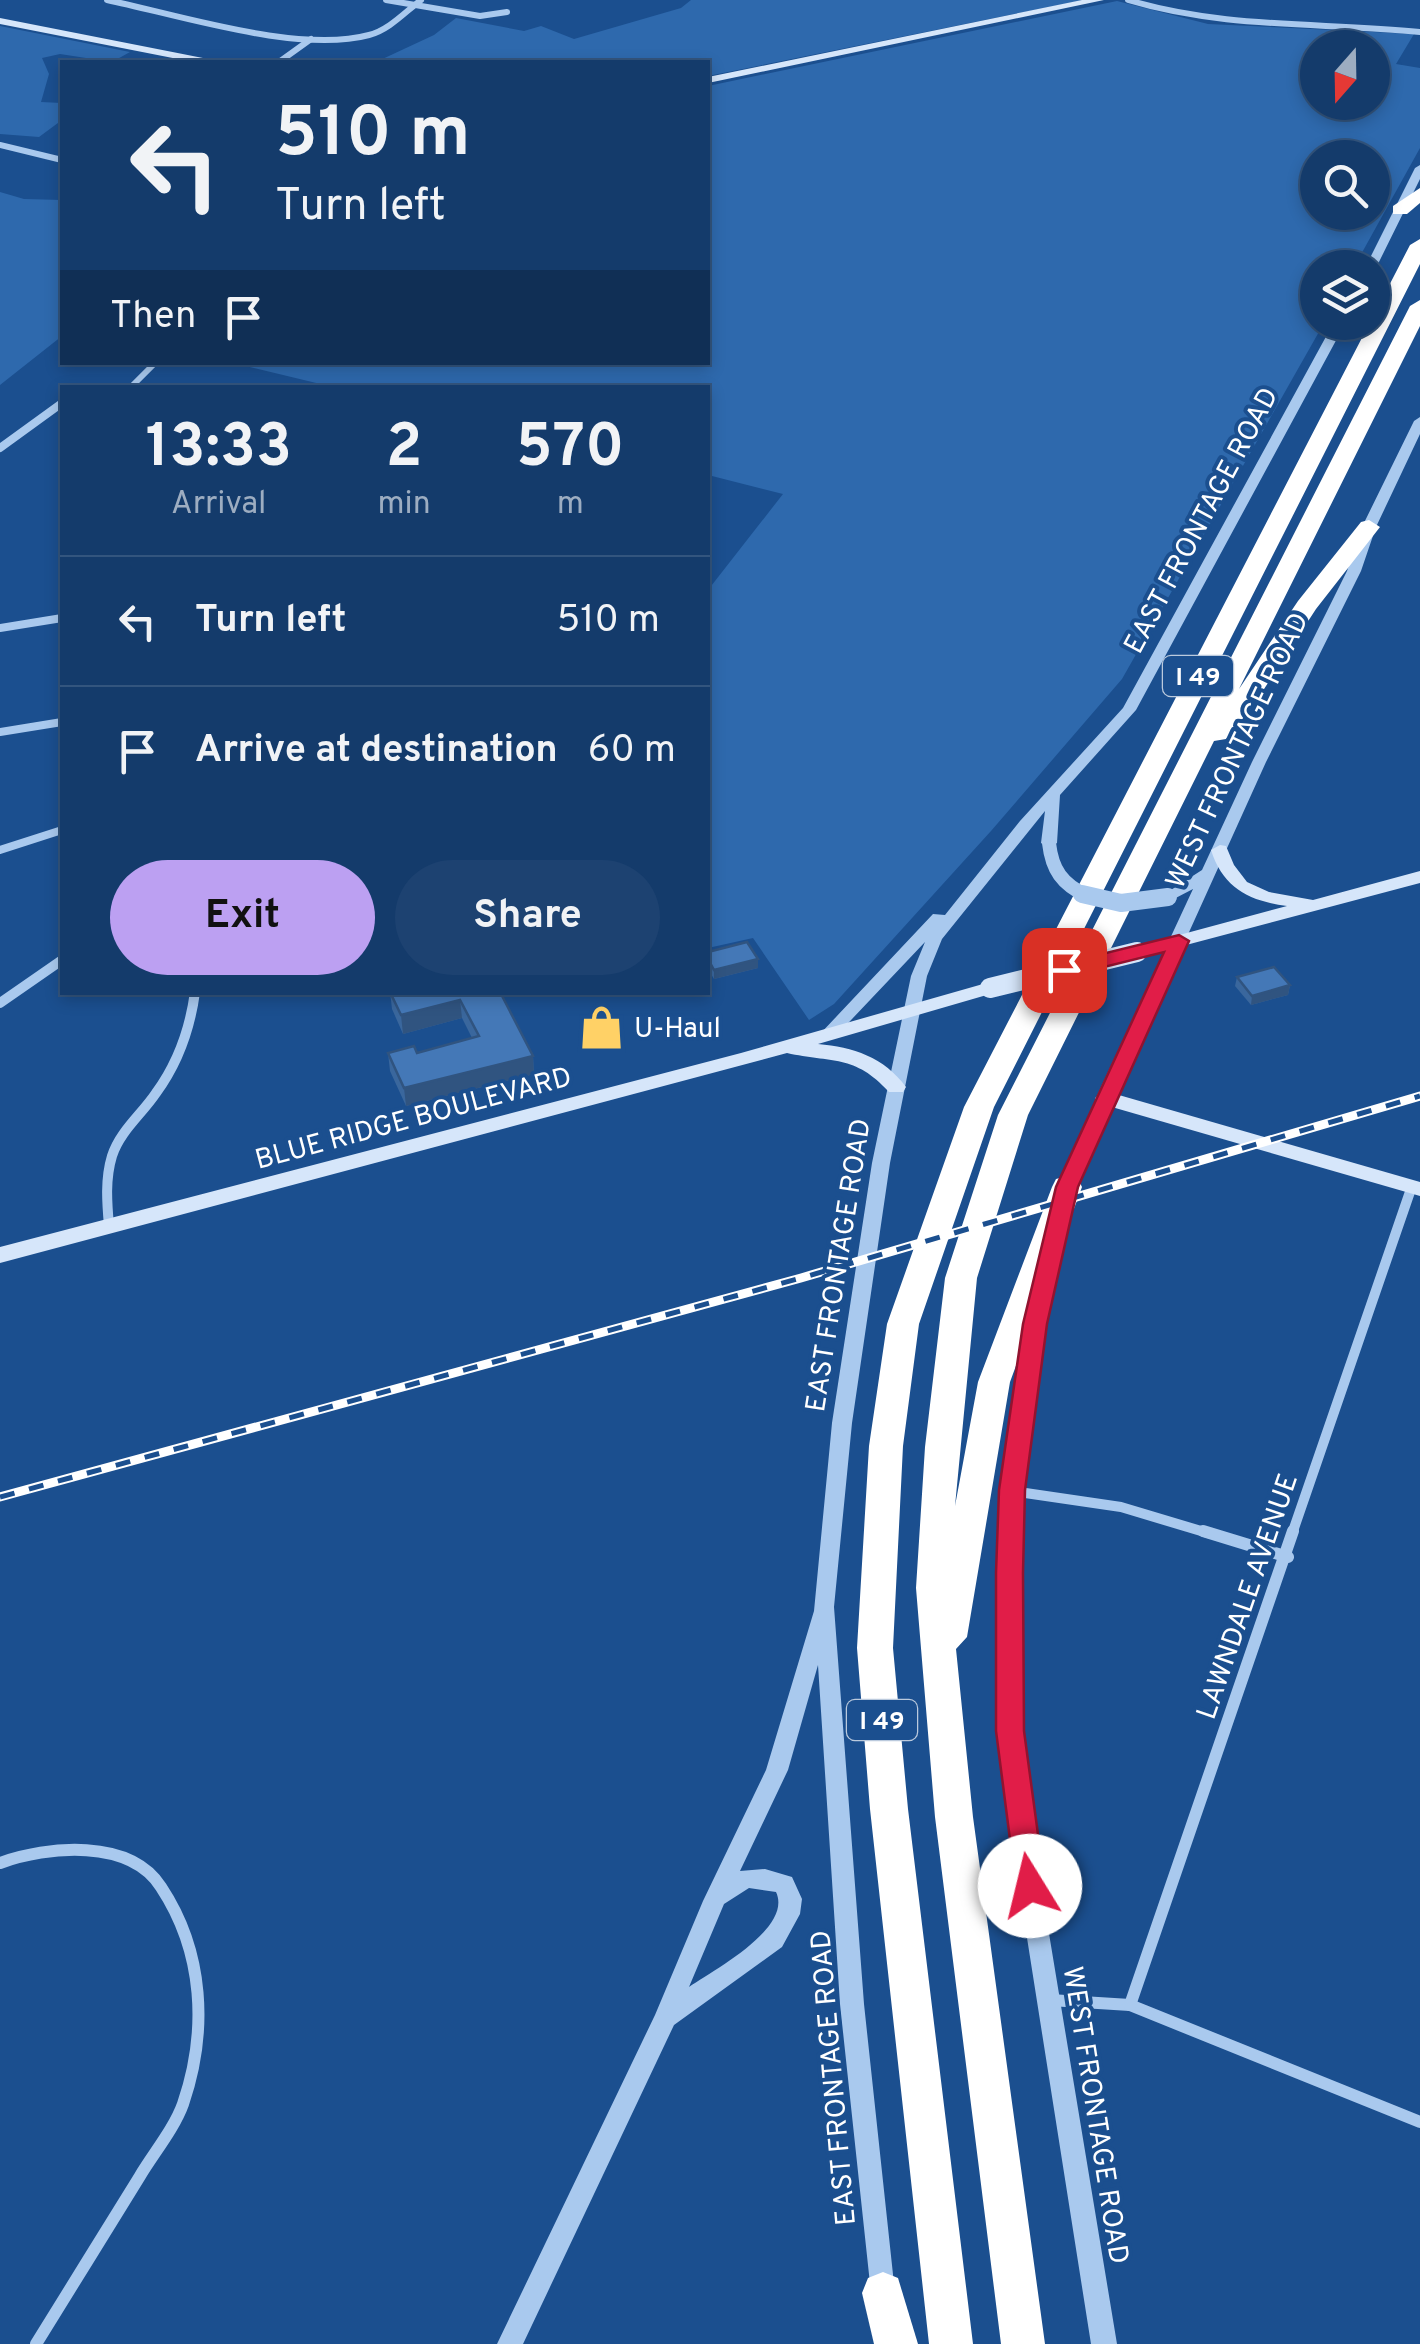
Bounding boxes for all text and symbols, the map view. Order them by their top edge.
north arrow [1300,30,1390,120]
map controls [1300,30,1390,340]
text: 510 m [275,92,471,181]
icon: left [110,100,240,230]
button: search [1300,140,1390,230]
text: Turn left [275,179,446,236]
button: layers [1300,250,1390,340]
icon: arrive [216,290,271,345]
text: Then [110,293,196,342]
street label: EAST FRONTAGE ROAD [1117,382,1288,661]
text: 13:33 [145,412,292,488]
text: 2 [386,412,422,488]
text: 570 [516,412,625,488]
text: Arrival [171,485,266,525]
text: min [377,485,431,525]
text: m [557,485,584,525]
icon: left [110,594,165,649]
text: Turn left [195,597,347,646]
text: 510 m [557,597,660,646]
street label: WEST FRONTAGE ROAD [1159,607,1319,895]
road number: I 49 [1163,656,1233,696]
icon: arrive [110,724,165,779]
text: Arrive at destination [195,727,558,776]
text: 60 m [588,727,676,776]
button: Exit [110,860,375,975]
button: Share [395,860,660,975]
pin [1022,928,1107,1013]
icon: arrive [1037,943,1092,998]
shop icon: U-Haul [577,1003,625,1051]
place label: U-Haul [634,1012,721,1048]
street label: BLUE RIDGE BOULEVARD [252,1060,576,1180]
street label: EAST FRONTAGE ROAD [799,1116,881,1415]
street label: LAWNDALE AVENUE [1190,1469,1308,1725]
road number: I 49 [847,1700,917,1740]
position arrow [978,1834,1082,1938]
street label: EAST FRONTAGE ROAD [804,1928,866,2227]
street label: WEST FRONTAGE ROAD [1053,1964,1135,2267]

